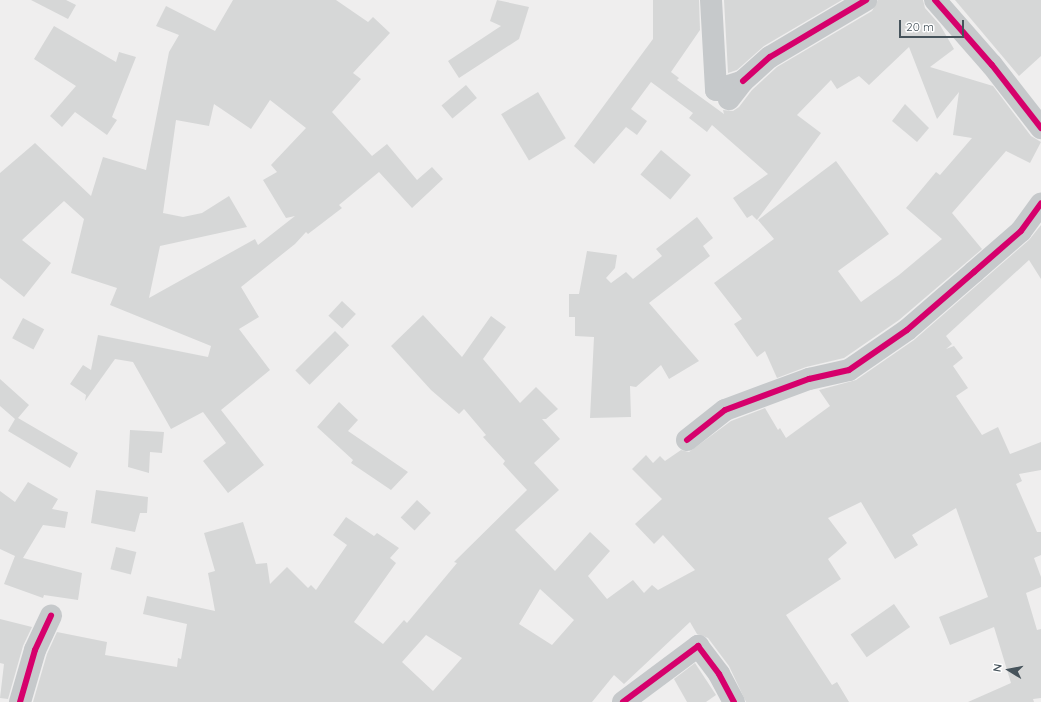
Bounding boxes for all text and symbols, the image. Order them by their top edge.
scale bar [901,12,966,38]
text: 20 m [906,19,934,34]
north arrow [989,650,1029,690]
text: N [990,663,1005,673]

